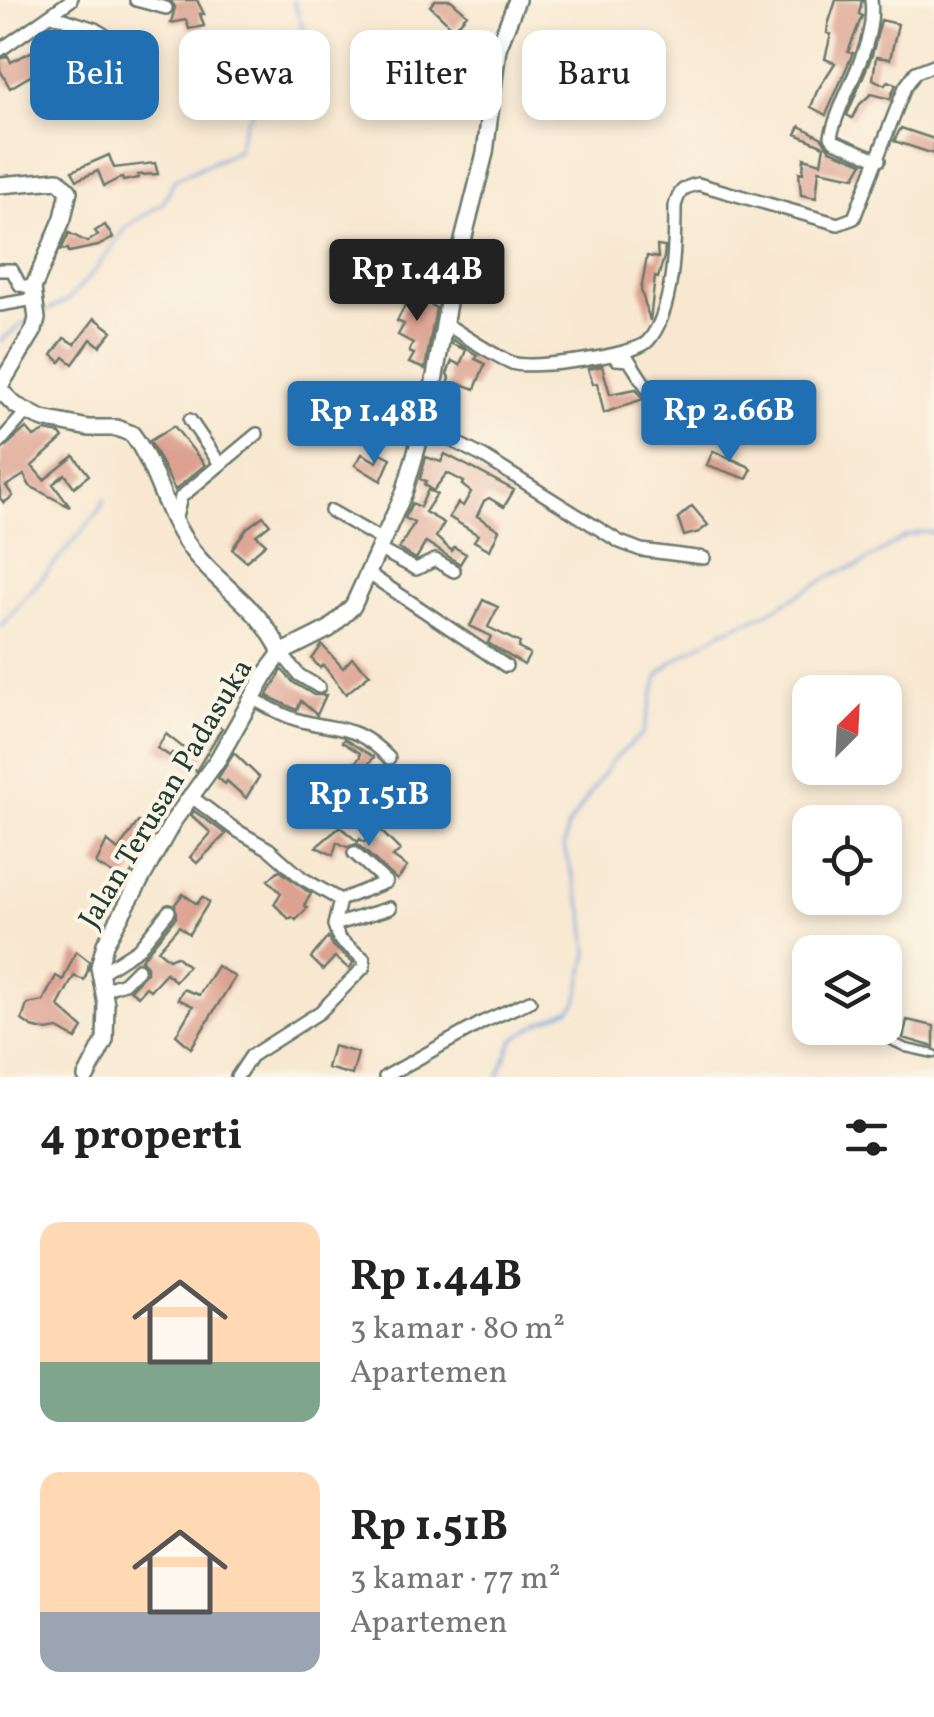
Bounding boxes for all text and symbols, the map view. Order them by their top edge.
chip: Beli [30,30,159,120]
chip: Sewa [179,30,330,120]
chip: Filter [350,30,502,120]
chip: Baru [522,30,666,120]
pin: Rp 1.44B [314,239,520,324]
text: Rp 1.44B [351,249,483,293]
pin: Rp 2.66B [626,380,832,465]
pin: Rp 1.48B [271,381,477,466]
text: Rp 2.66B [663,390,795,434]
text: Rp 1.48B [310,391,438,435]
street label: Jalan Terusan Padasuka [69,651,264,937]
north arrow [792,675,902,785]
map controls [792,675,902,1045]
pin: Rp 1.51B [266,764,472,849]
text: Rp 1.51B [309,774,429,818]
button: locate [792,805,902,915]
button: layers [792,935,902,1045]
text: 4 properti [40,1108,242,1167]
icon: filters [839,1110,894,1165]
text: Rp 1.44B [350,1249,522,1308]
icon: home [120,1262,240,1382]
text: 3 kamar · 80 m² [350,1308,565,1352]
text: Apartemen [350,1352,508,1396]
text: Rp 1.51B [350,1499,508,1558]
icon: home [120,1512,240,1632]
text: 3 kamar · 77 m² [350,1558,561,1602]
text: Apartemen [350,1602,508,1646]

